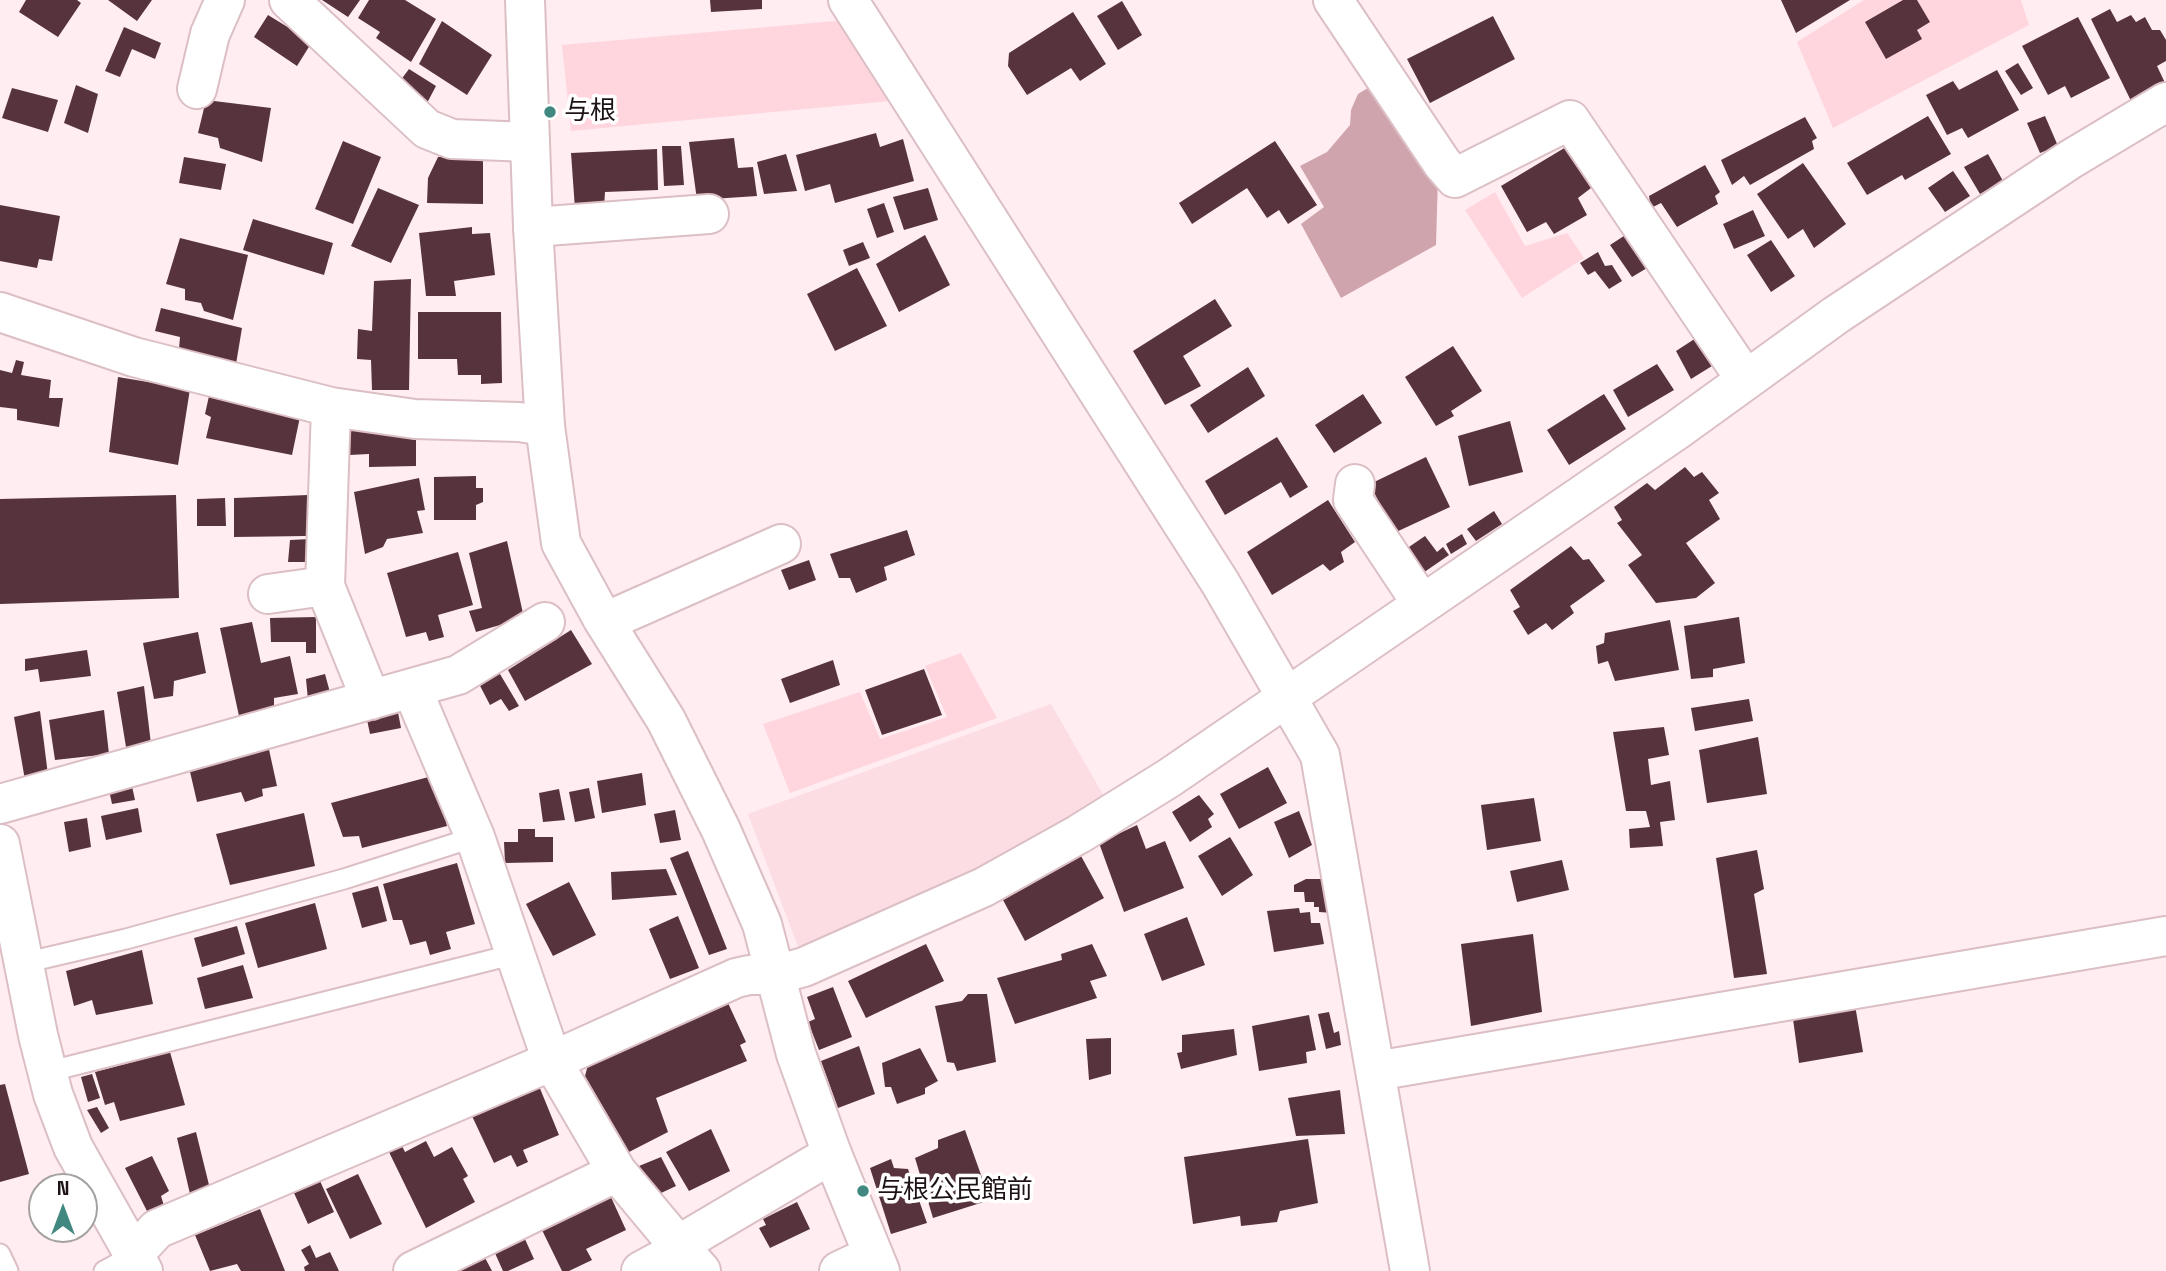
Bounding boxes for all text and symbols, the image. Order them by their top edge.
place label: 与根 [564,96,616,128]
marker: 与根 [542,104,558,120]
north arrow [28,1173,98,1243]
place label: 与根公民館前 [877,1175,1033,1207]
text: N [57,1176,69,1201]
marker: 与根公民館前 [855,1183,871,1199]

